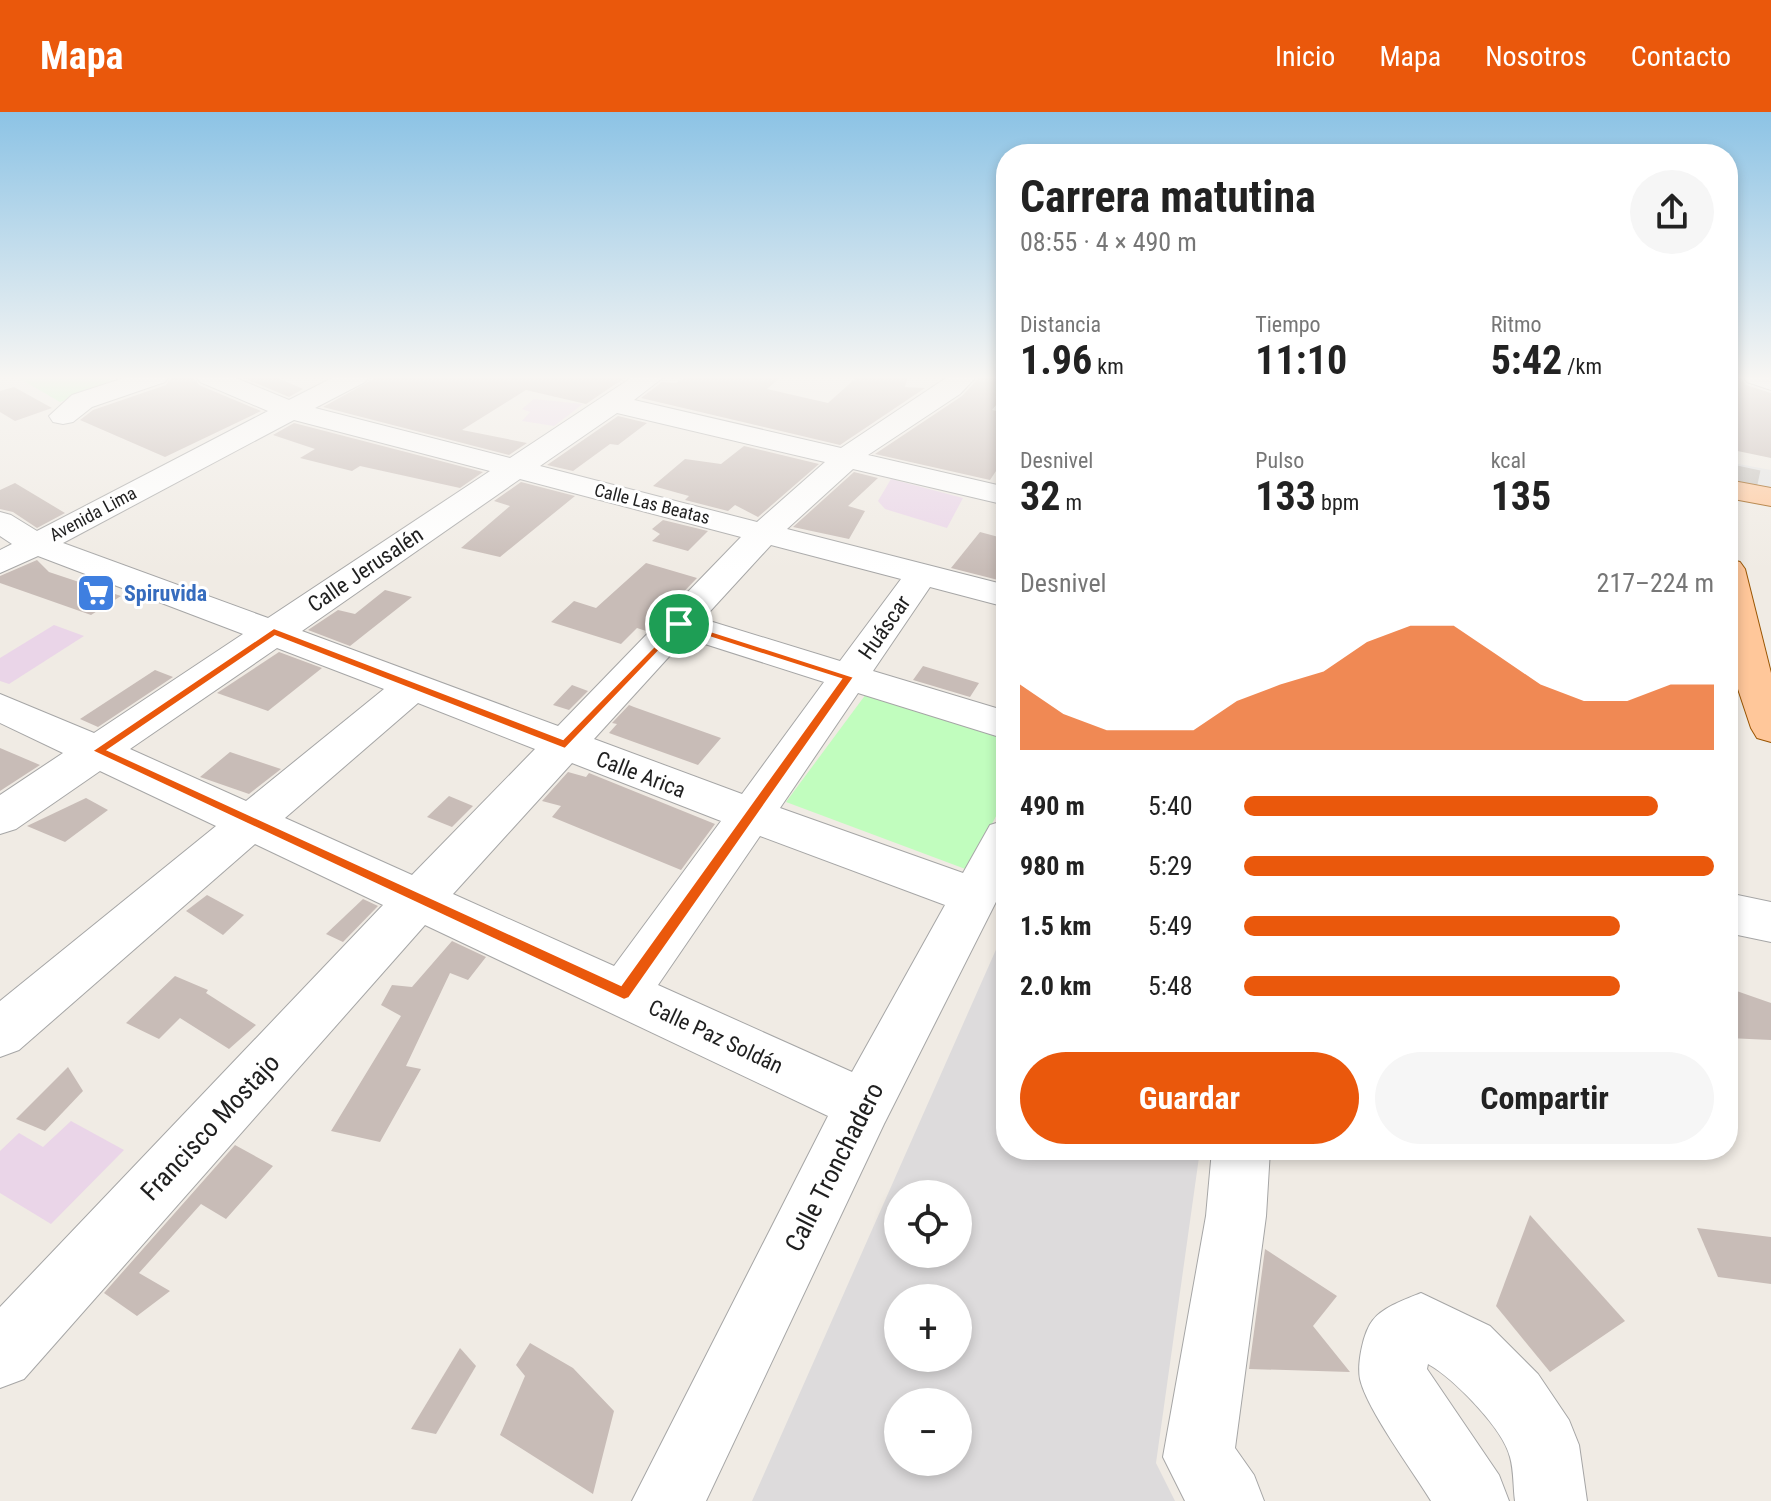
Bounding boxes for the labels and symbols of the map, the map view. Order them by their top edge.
street label: Calle Las Beatas [592,479,712,528]
street label: Avenida Lima [46,482,140,545]
street label: Calle Jerusalén [303,522,428,617]
supermarket icon: Spiruvida [75,572,117,614]
place label: Spiruvida [124,581,207,606]
pin [645,590,713,658]
street label: Huáscar [853,590,916,664]
street label: Calle Arica [593,746,689,803]
street label: Calle Paz Soldán [645,994,787,1079]
street label: Francisco Mostajo [135,1048,285,1206]
street label: Calle Tronchadero [779,1078,889,1256]

